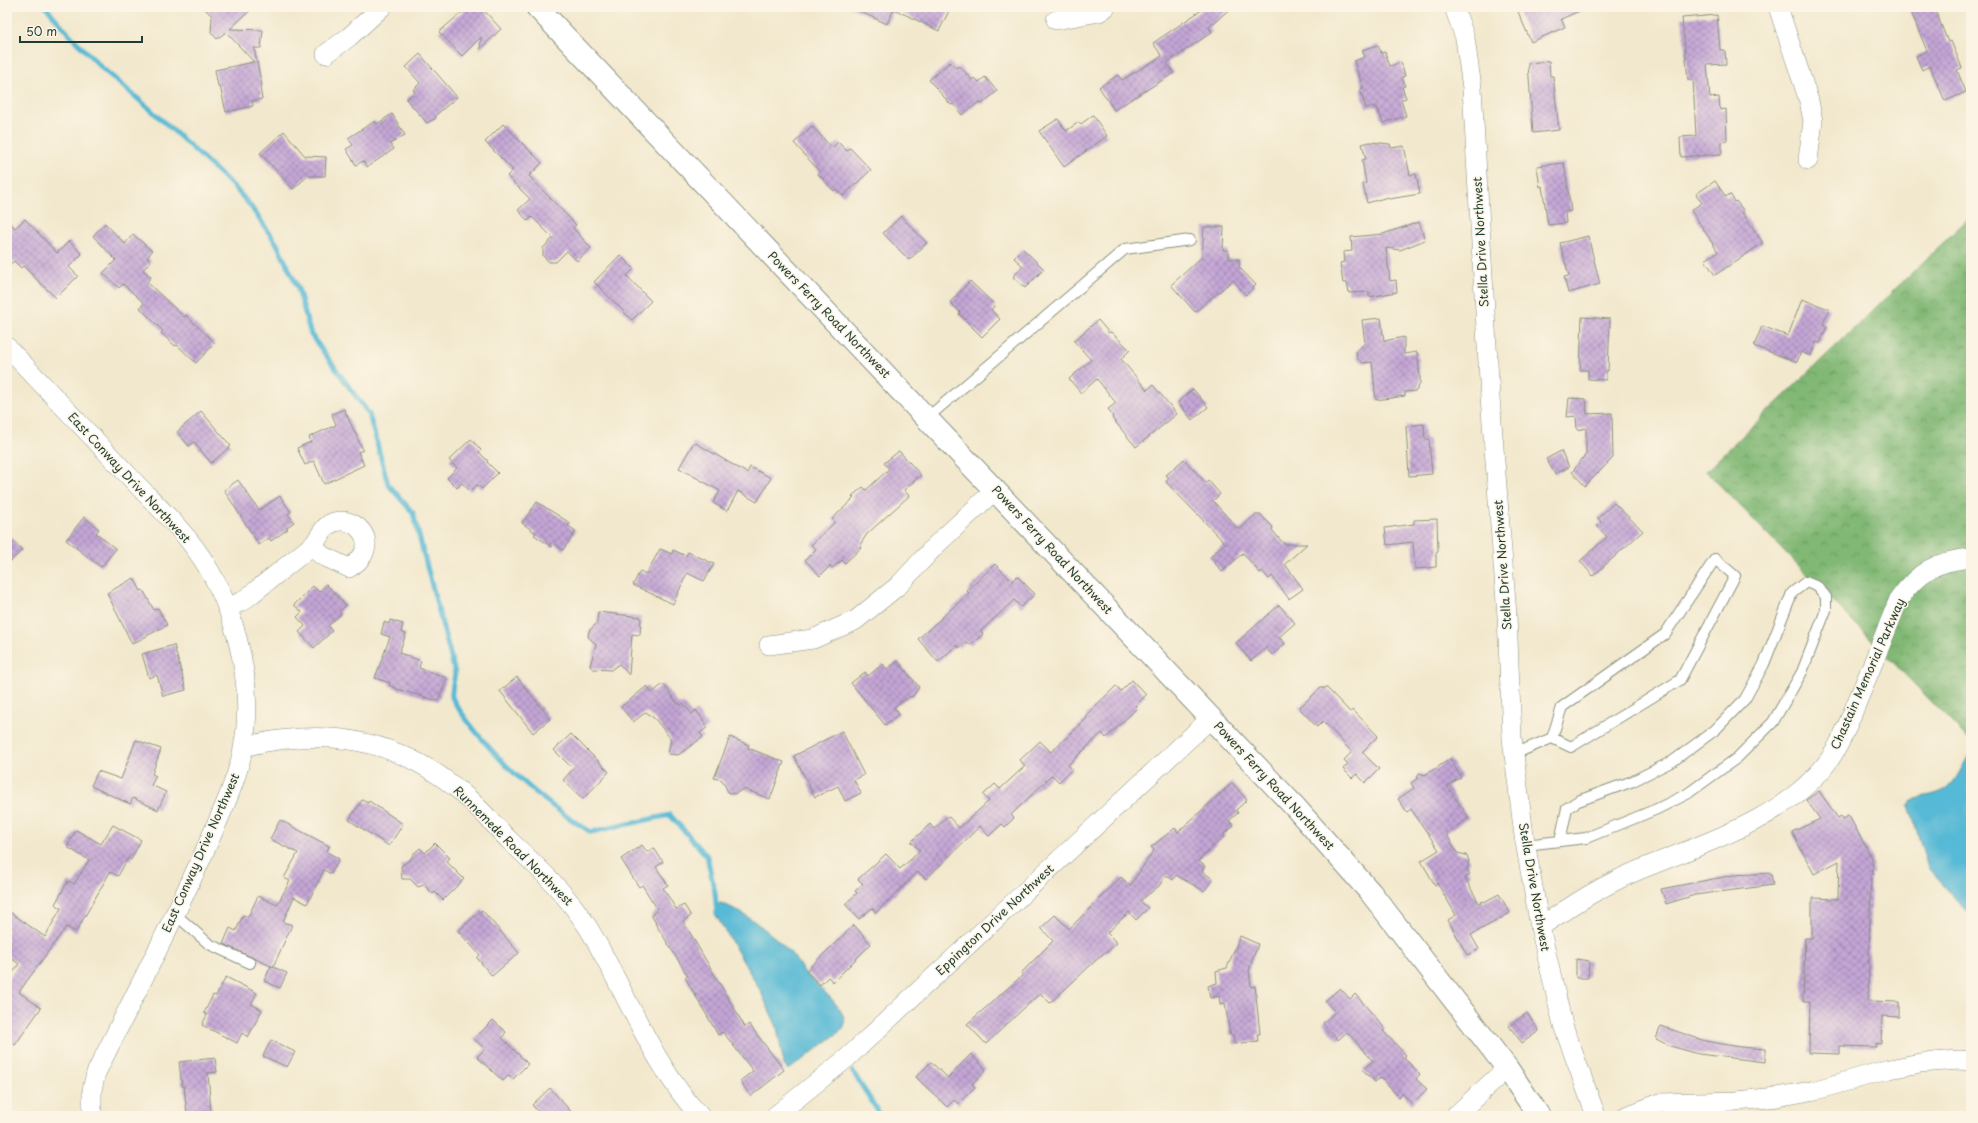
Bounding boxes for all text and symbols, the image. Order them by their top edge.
scale bar [20,18,142,44]
text: 50 m [26,22,57,40]
street label: Stella Drive Northwest [1468,176,1492,308]
street label: Powers Ferry Road Northwest [764,247,895,382]
street label: East Conway Drive Northwest [64,408,195,547]
street label: Powers Ferry Road Northwest [988,481,1117,618]
street label: Stella Drive Northwest [1488,499,1516,631]
street label: Chastain Memorial Parkway [1825,595,1909,752]
street label: Powers Ferry Road Northwest [1210,717,1339,854]
street label: East Conway Drive Northwest [157,770,244,935]
street label: Runnemede Road Northwest [450,781,578,909]
street label: Stella Drive Northwest [1515,821,1555,953]
street label: Eppington Drive Northwest [931,859,1058,979]

